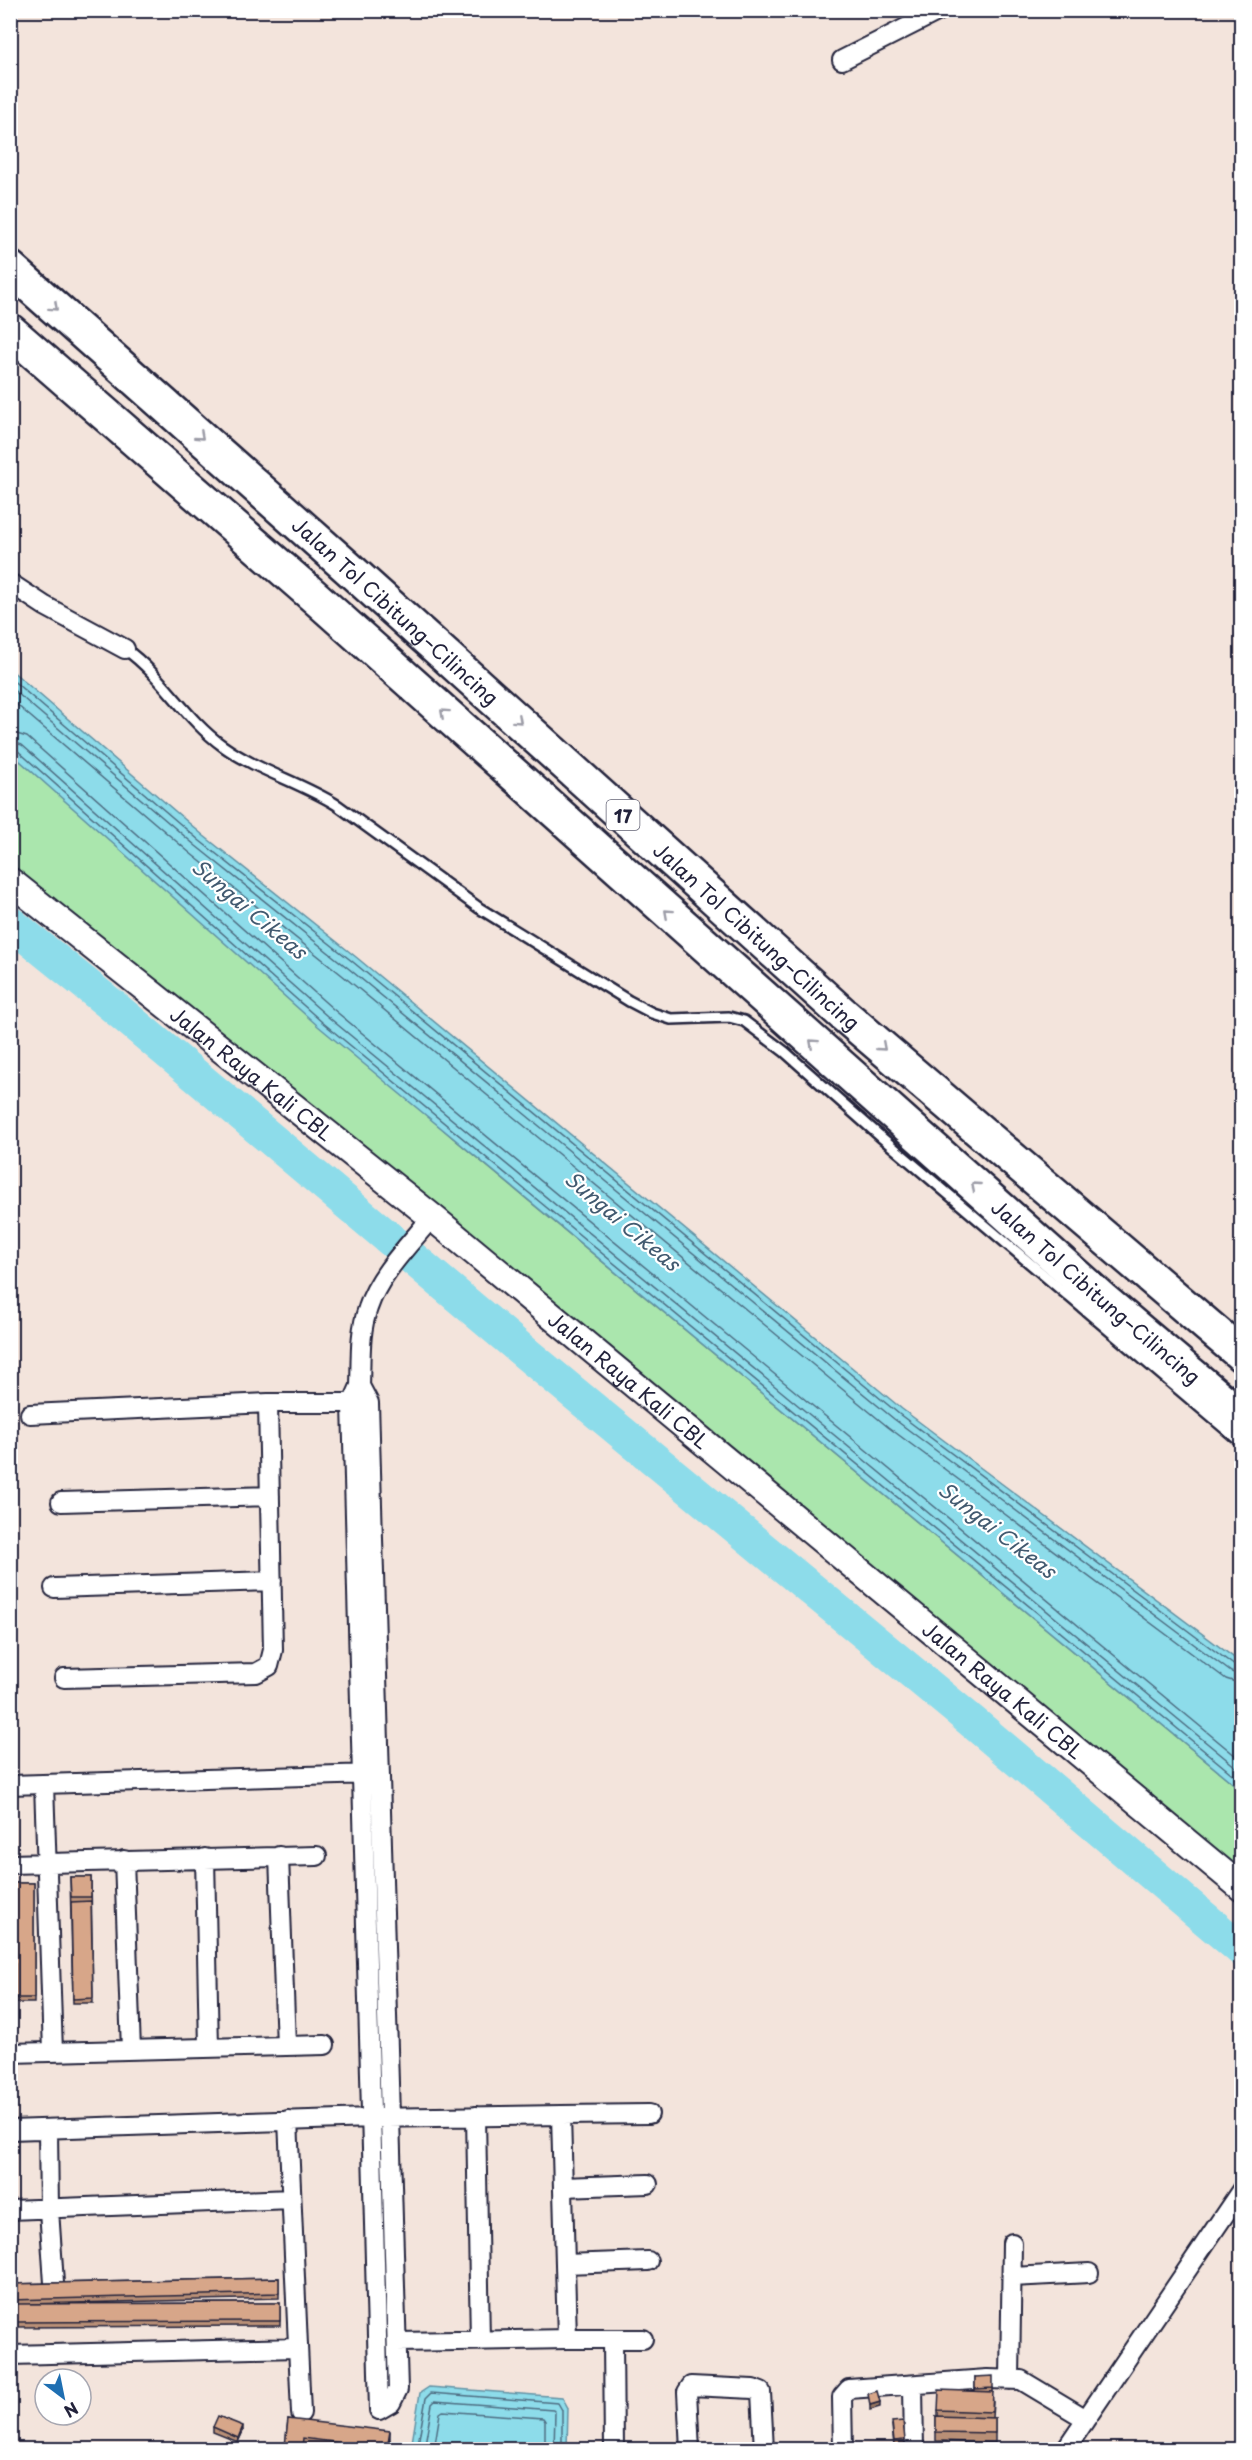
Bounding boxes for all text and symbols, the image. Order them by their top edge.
one-way arrow [47,300,58,311]
one-way arrow [193,429,204,440]
street label: Jalan Tol Cibitung–Cilincing [286,510,505,712]
one-way arrow [440,709,451,720]
one-way arrow [511,713,522,724]
road number: 17 [606,800,640,830]
street label: Jalan Tol Cibitung–Cilincing [647,835,866,1037]
water label: Sungai Cikeas [185,850,316,967]
one-way arrow [664,909,675,920]
street label: Jalan Raya Kali CBL [164,999,340,1148]
one-way arrow [809,1039,820,1050]
one-way arrow [875,1040,886,1051]
water label: Sungai Cikeas [558,1162,689,1279]
one-way arrow [971,1182,982,1193]
street label: Jalan Tol Cibitung–Cilincing [985,1192,1207,1391]
street label: Jalan Raya Kali CBL [542,1304,716,1456]
water label: Sungai Cikeas [932,1473,1066,1587]
street label: Jalan Raya Kali CBL [916,1614,1090,1766]
north arrow [33,2367,93,2427]
text: N [60,2397,83,2424]

